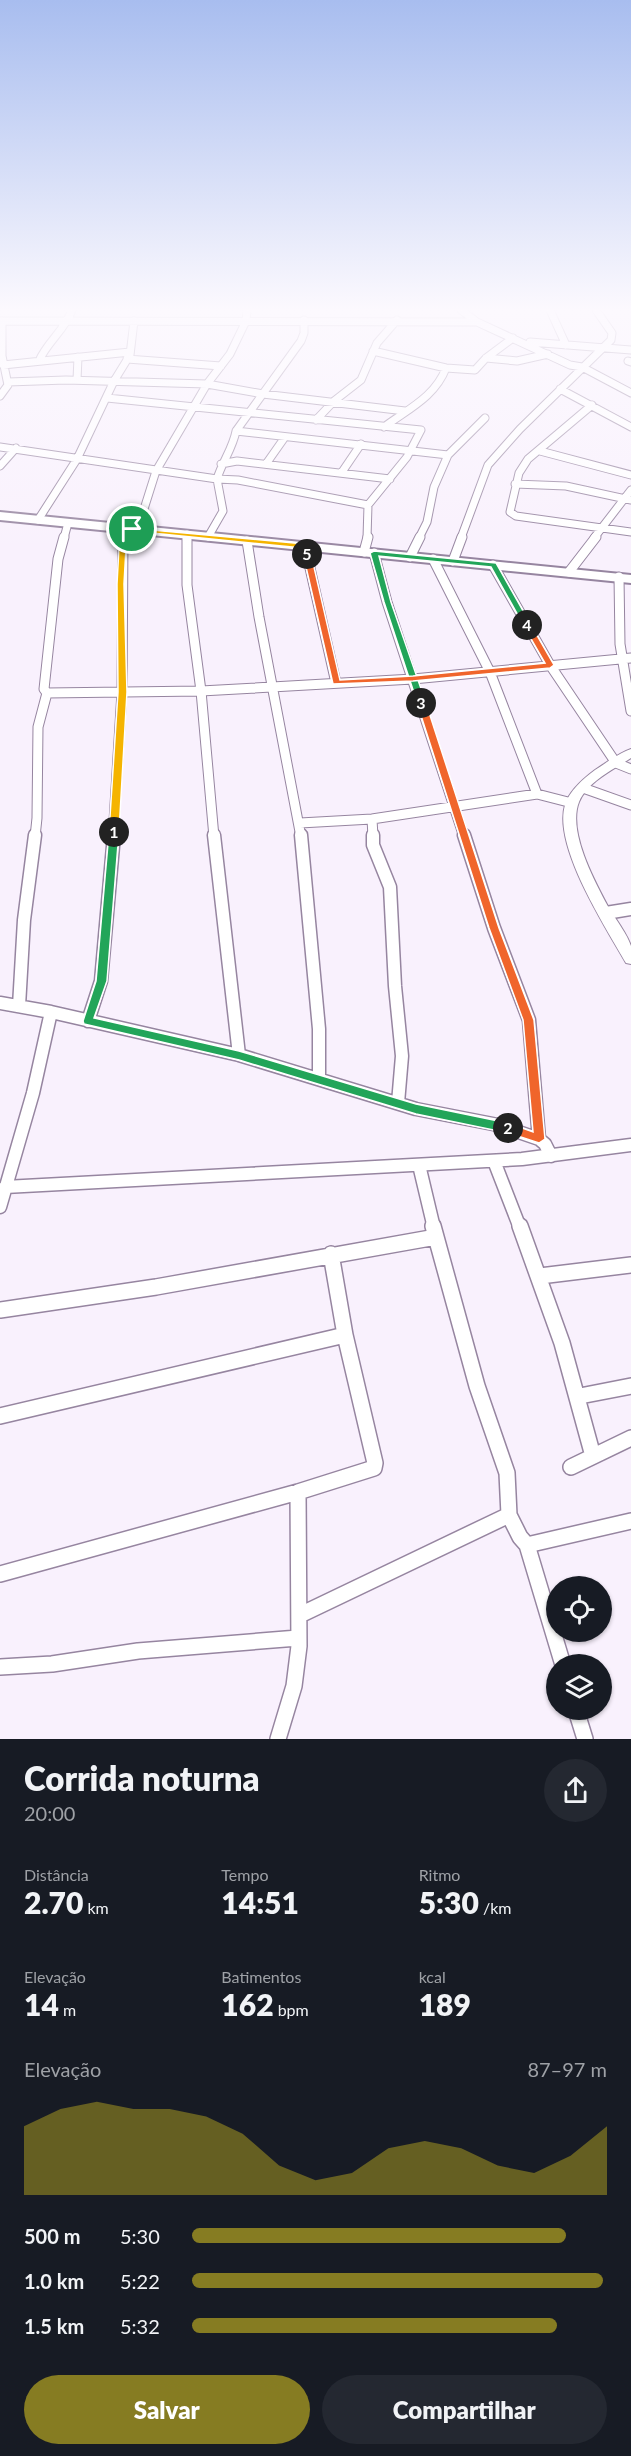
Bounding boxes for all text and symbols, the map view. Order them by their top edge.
pin [106,503,157,554]
icon: arrive [115,512,148,545]
pin: 5 [292,539,322,569]
text: 5 [302,544,312,563]
pin: 4 [512,610,542,640]
text: 4 [522,615,532,634]
pin: 3 [406,688,436,718]
text: 3 [416,693,426,712]
pin: 1 [99,817,129,847]
text: 1 [109,822,119,841]
pin: 2 [493,1113,523,1143]
text: 2 [503,1118,513,1137]
map controls [546,1576,612,1720]
button: locate [546,1576,612,1642]
button: layers [546,1654,612,1720]
text: Corrida noturna [24,1758,260,1798]
button: share [544,1759,607,1822]
text: 20:00 [24,1801,75,1825]
text: Distância [24,1865,89,1884]
text: Tempo [221,1865,268,1884]
text: Ritmo [419,1865,460,1884]
text: 2.70 [24,1884,83,1920]
text: 14:51 [221,1884,299,1920]
text: 5:30 [419,1884,479,1920]
text: km [83,1898,109,1917]
text: /km [479,1898,511,1917]
text: Elevação [24,1967,86,1986]
text: Batimentos [221,1967,301,1986]
text: kcal [419,1967,446,1986]
text: 14 [24,1986,59,2022]
text: 162 [221,1986,274,2022]
text: 189 [419,1986,471,2022]
text: m [59,2000,76,2019]
text: bpm [274,2000,309,2019]
text: Elevação [24,2057,101,2081]
text: 87–97 m [527,2057,607,2081]
text: 500 m [24,2224,80,2248]
text: 5:30 [120,2224,160,2248]
text: 1.0 km [24,2269,84,2293]
text: 5:22 [120,2269,160,2293]
text: 1.5 km [24,2314,84,2338]
text: 5:32 [120,2314,160,2338]
button: Salvar [24,2375,310,2444]
button: Compartilhar [322,2375,607,2444]

